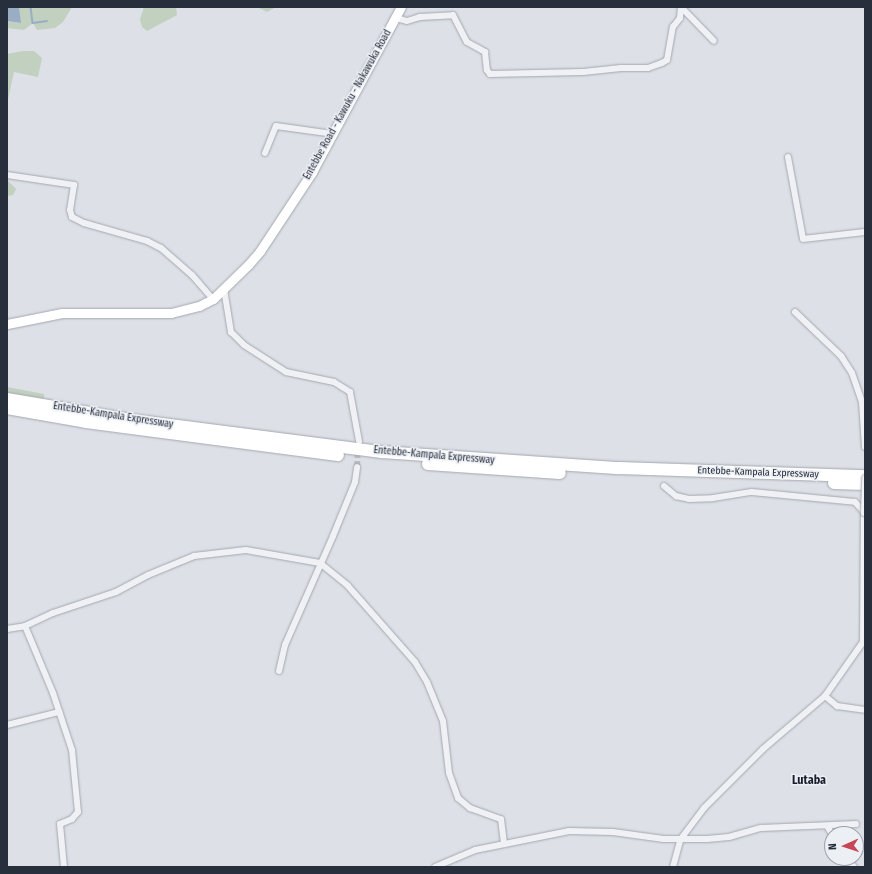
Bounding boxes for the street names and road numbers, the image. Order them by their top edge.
street label: Entebbe Road - Kawuku - Nakawuka Road [302,28,394,182]
street label: Entebbe-Kampala Expressway [52,401,174,431]
street label: Entebbe-Kampala Expressway [373,445,495,467]
street label: Entebbe-Kampala Expressway [697,465,819,481]

